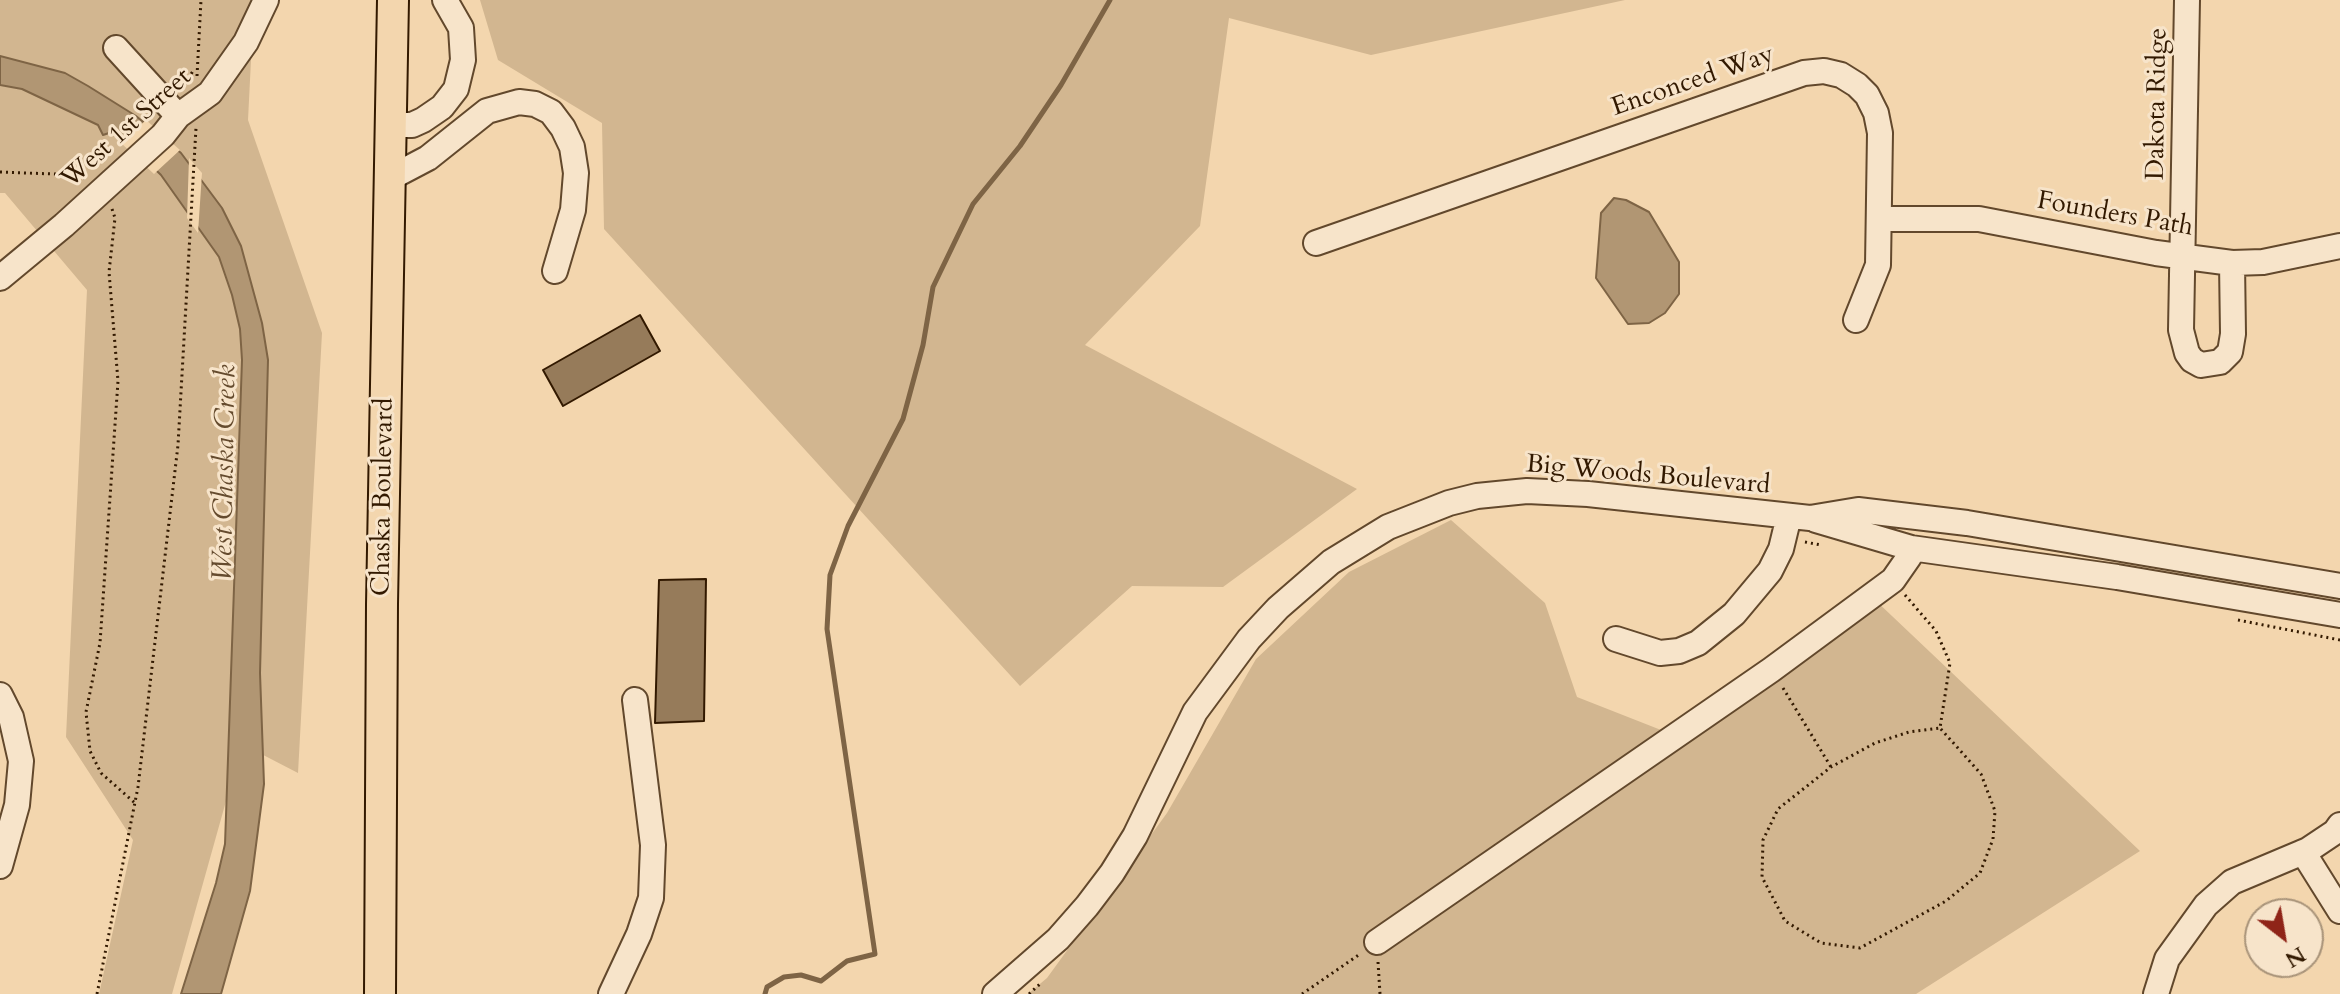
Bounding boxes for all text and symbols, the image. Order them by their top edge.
street label: Dakota Ridge [2141,28,2175,180]
street label: Enconced Way [1608,40,1778,124]
street label: West 1st Street [56,62,198,196]
street label: Founders Path [2035,186,2195,244]
water label: West Chaska Creek [207,364,245,582]
street label: Chaska Boulevard [367,398,401,596]
street label: Big Woods Boulevard [1525,450,1771,502]
north arrow [2244,898,2324,978]
text: N [2279,939,2311,975]

